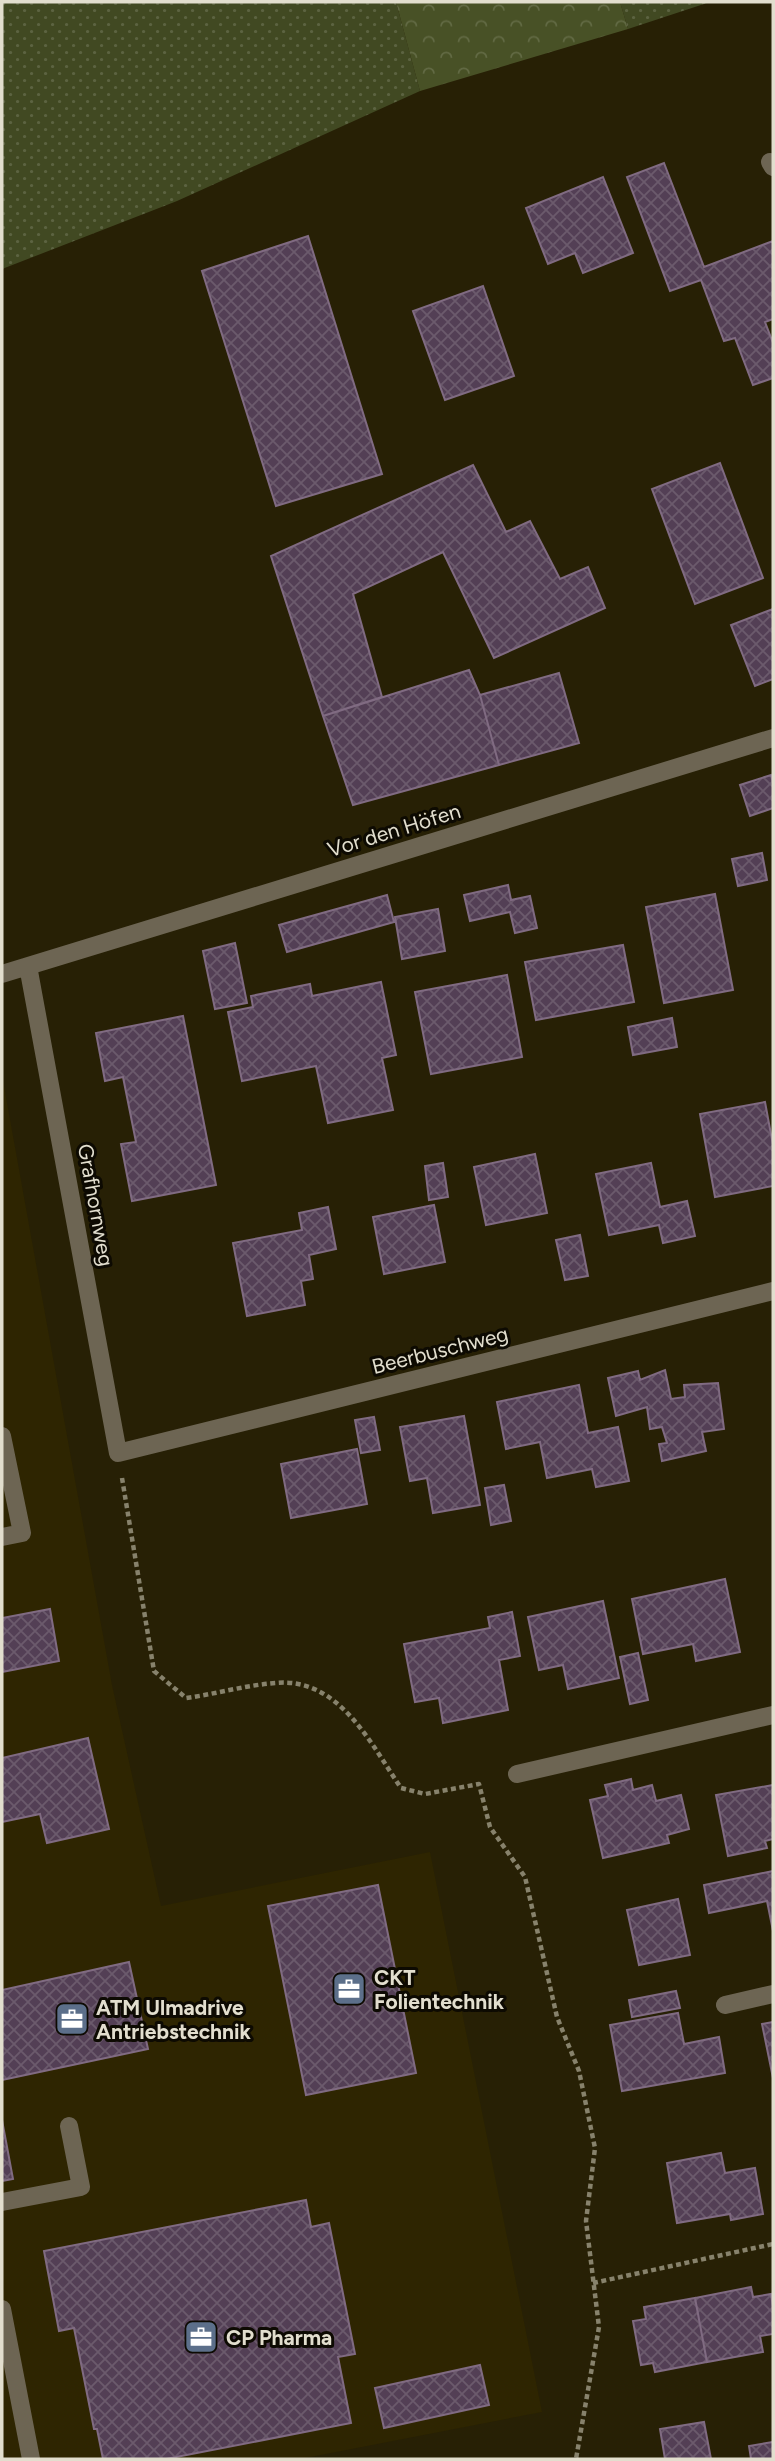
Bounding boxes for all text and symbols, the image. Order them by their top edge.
street label: Vor den Höfen [325,798,463,862]
street label: Grafhornweg [73,1142,119,1268]
street label: Beerbuschweg [369,1321,511,1379]
place label: CKT Folientechnik [374,1965,505,2014]
office icon: CKT Folientechnik [330,1970,368,2008]
place label: ATM Ulmadrive Antriebstechnik [96,1995,252,2044]
office icon: ATM Ulmadrive Antriebstechnik [53,2000,91,2038]
office icon: CP Pharma [182,2318,220,2356]
place label: CP Pharma [226,2325,332,2350]

